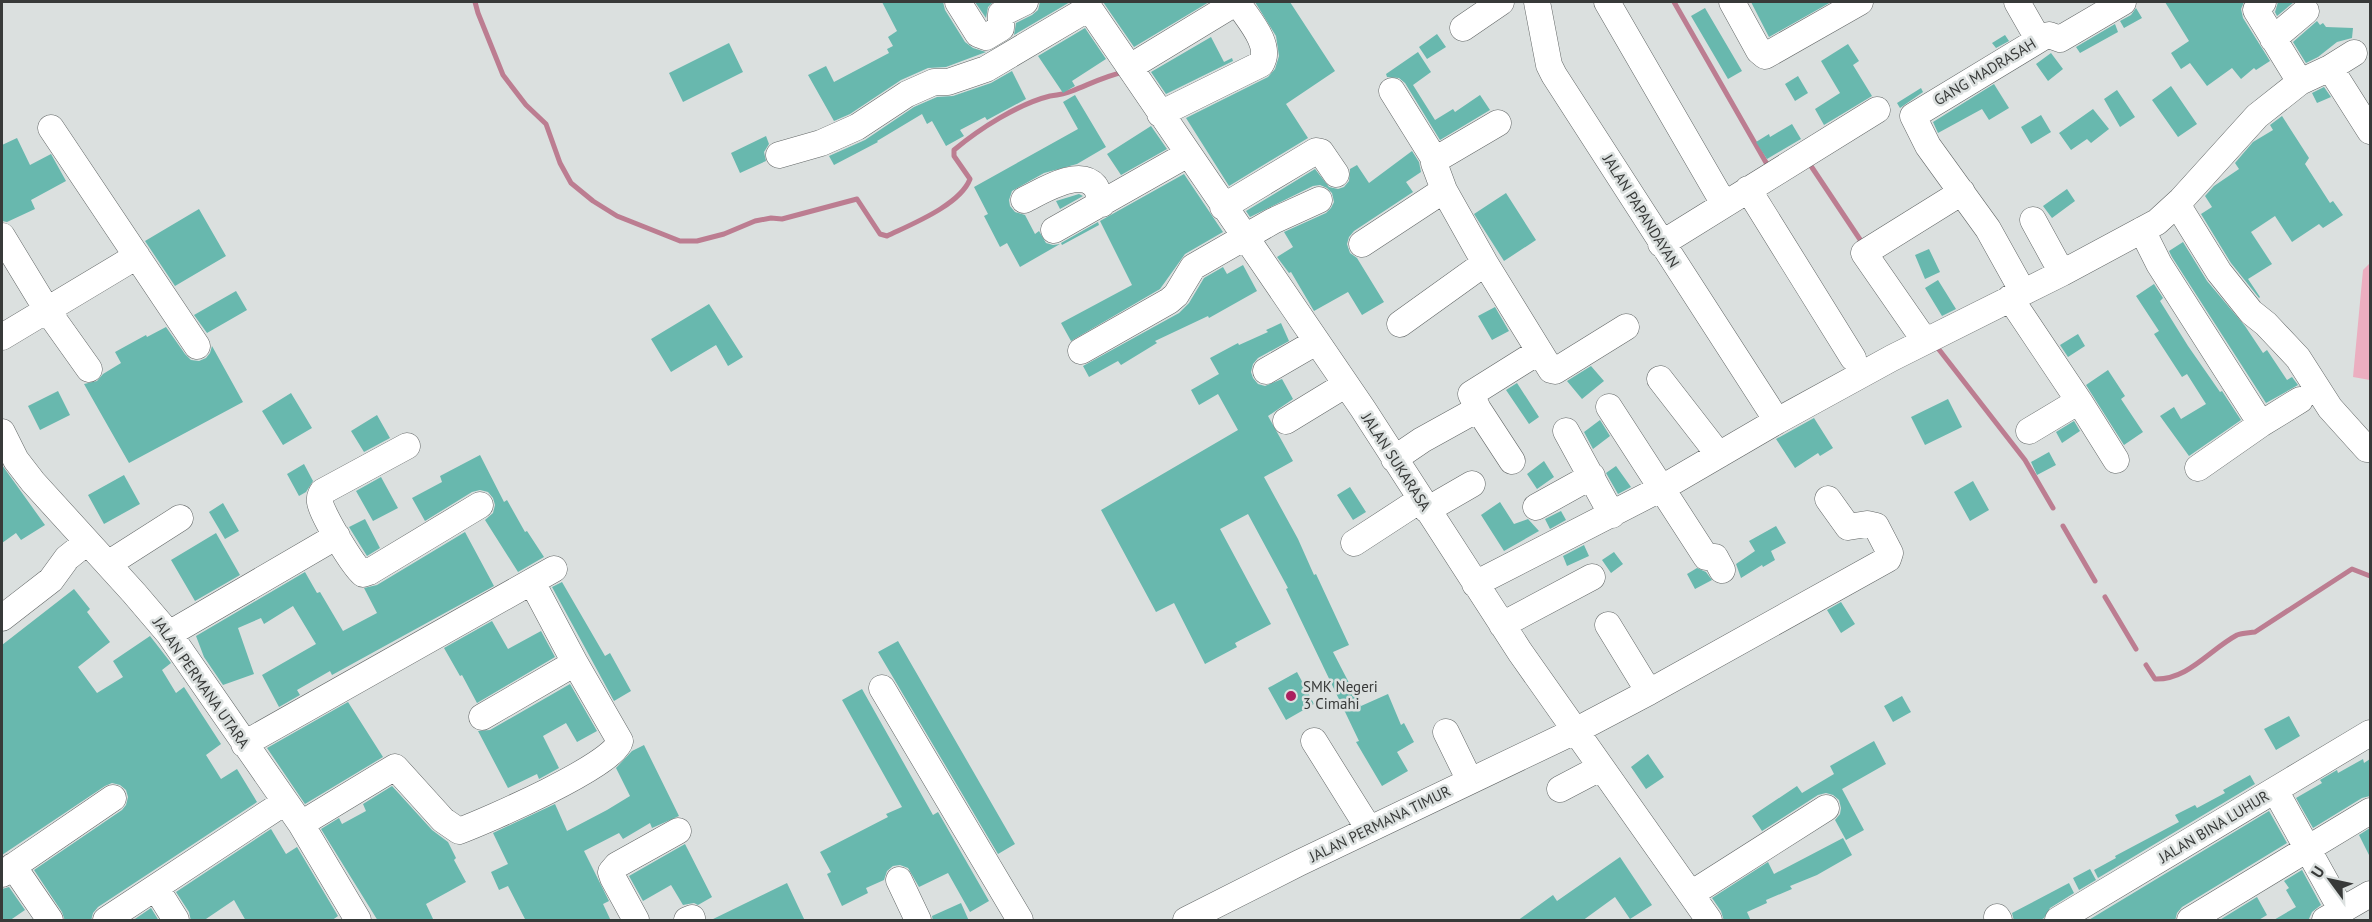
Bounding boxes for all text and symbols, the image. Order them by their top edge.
street label: GANG MADRASAH [1930,34,2039,110]
street label: JALAN PAPANDAYAN [1598,150,1684,271]
street label: JALAN SUKARASA [1357,408,1435,515]
street label: JALAN PERMANA UTARA [149,613,254,752]
place label: SMK Negeri 3 Cimahi [1303,677,1378,713]
marker: SMK Negeri 3 Cimahi [1284,689,1298,703]
street label: JALAN PERMANA TIMUR [1305,781,1454,866]
street label: JALAN BINA LUHUR [2154,786,2273,868]
north arrow [2300,850,2360,910]
text: U [2306,862,2329,881]

